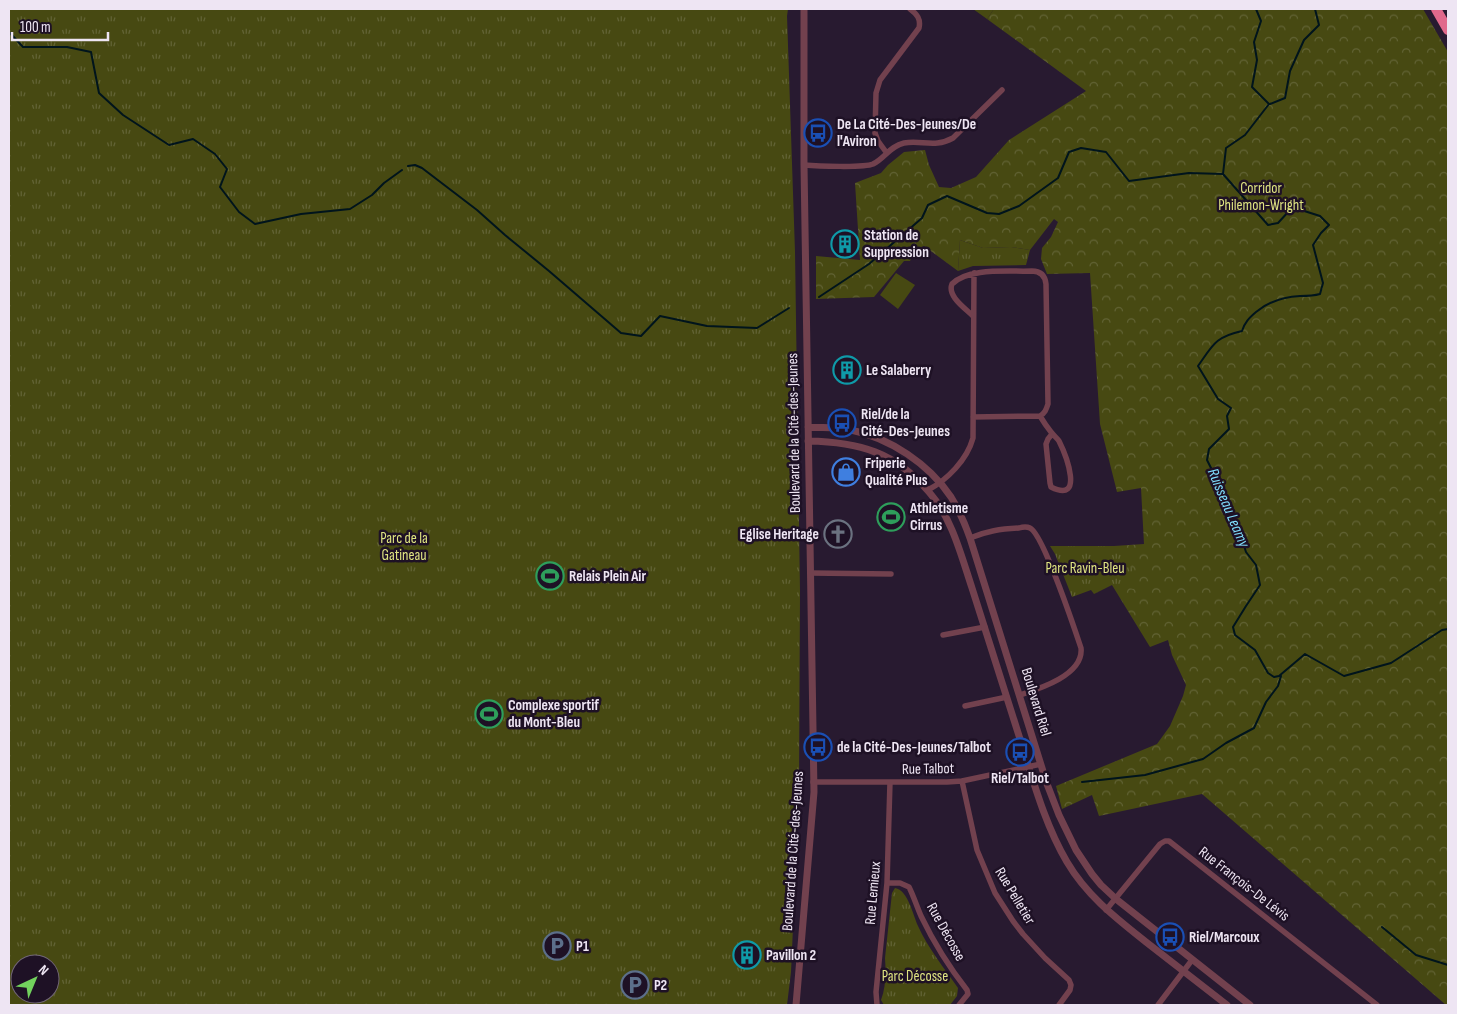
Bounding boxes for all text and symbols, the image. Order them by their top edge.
scale bar [12,10,109,42]
text: 100 m [20,18,51,37]
place label: De La Cité-Des-Jeunes/De l'Aviron [837,115,976,151]
bus stop icon: De La Cité-Des-Jeunes/De l'Aviron [803,118,833,148]
park label: Corridor Philemon-Wright [1218,179,1304,215]
place label: Station de Suppression [864,226,929,262]
building icon: Station de Suppression [830,229,860,259]
street label: Boulevard de la Cité-des-Jeunes [783,353,805,513]
building icon: Le Salaberry [832,355,862,385]
place label: Le Salaberry [866,361,932,380]
place label: Riel/de la Cité-Des-Jeunes [861,405,950,441]
bus stop icon: Riel/de la Cité-Des-Jeunes [827,408,857,438]
place label: Friperie Qualité Plus [865,454,928,490]
shop icon: Friperie Qualité Plus [831,457,861,487]
water label: Ruisseau Leamy [1203,466,1254,551]
place label: Athletisme Cirrus [909,499,968,535]
sports icon: Athletisme Cirrus [876,502,906,532]
church icon: Eglise Heritage [823,519,853,549]
place label: Eglise Heritage [740,525,819,544]
park label: Parc de la Gatineau [380,529,428,565]
park label: Parc Ravin-Bleu [1045,559,1125,578]
sports icon: Relais Plein Air [535,561,565,591]
place label: Relais Plein Air [569,567,646,586]
street label: Boulevard Riel [1017,666,1055,738]
place label: Complexe sportif du Mont-Bleu [508,696,599,732]
sports icon: Complexe sportif du Mont-Bleu [474,699,504,729]
bus stop icon: de la Cité-Des-Jeunes/Talbot [803,732,833,762]
bus stop icon: Riel/Talbot [1005,737,1035,767]
place label: de la Cité-Des-Jeunes/Talbot [837,738,991,757]
street label: Rue Talbot [902,759,955,779]
place label: Riel/Talbot [991,769,1049,788]
street label: Boulevard de la Cité-des-Jeunes [778,770,808,932]
street label: Rue François-De Lévis [1195,843,1293,925]
street label: Rue Lemieux [861,860,885,925]
street label: Rue Pelletier [991,864,1040,929]
street label: Rue Décosse [922,899,970,965]
bus stop icon: Riel/Marcoux [1155,922,1185,952]
place label: Riel/Marcoux [1189,928,1260,947]
parking icon: P1 [542,931,572,961]
place label: P1 [576,937,589,956]
building icon: Pavillon 2 [732,940,762,970]
place label: Pavillon 2 [766,946,816,965]
north arrow [10,954,60,1004]
text: N [35,961,52,979]
park label: Parc Décosse [882,967,948,986]
parking icon: P2 [620,970,650,1000]
place label: P2 [654,976,667,995]

